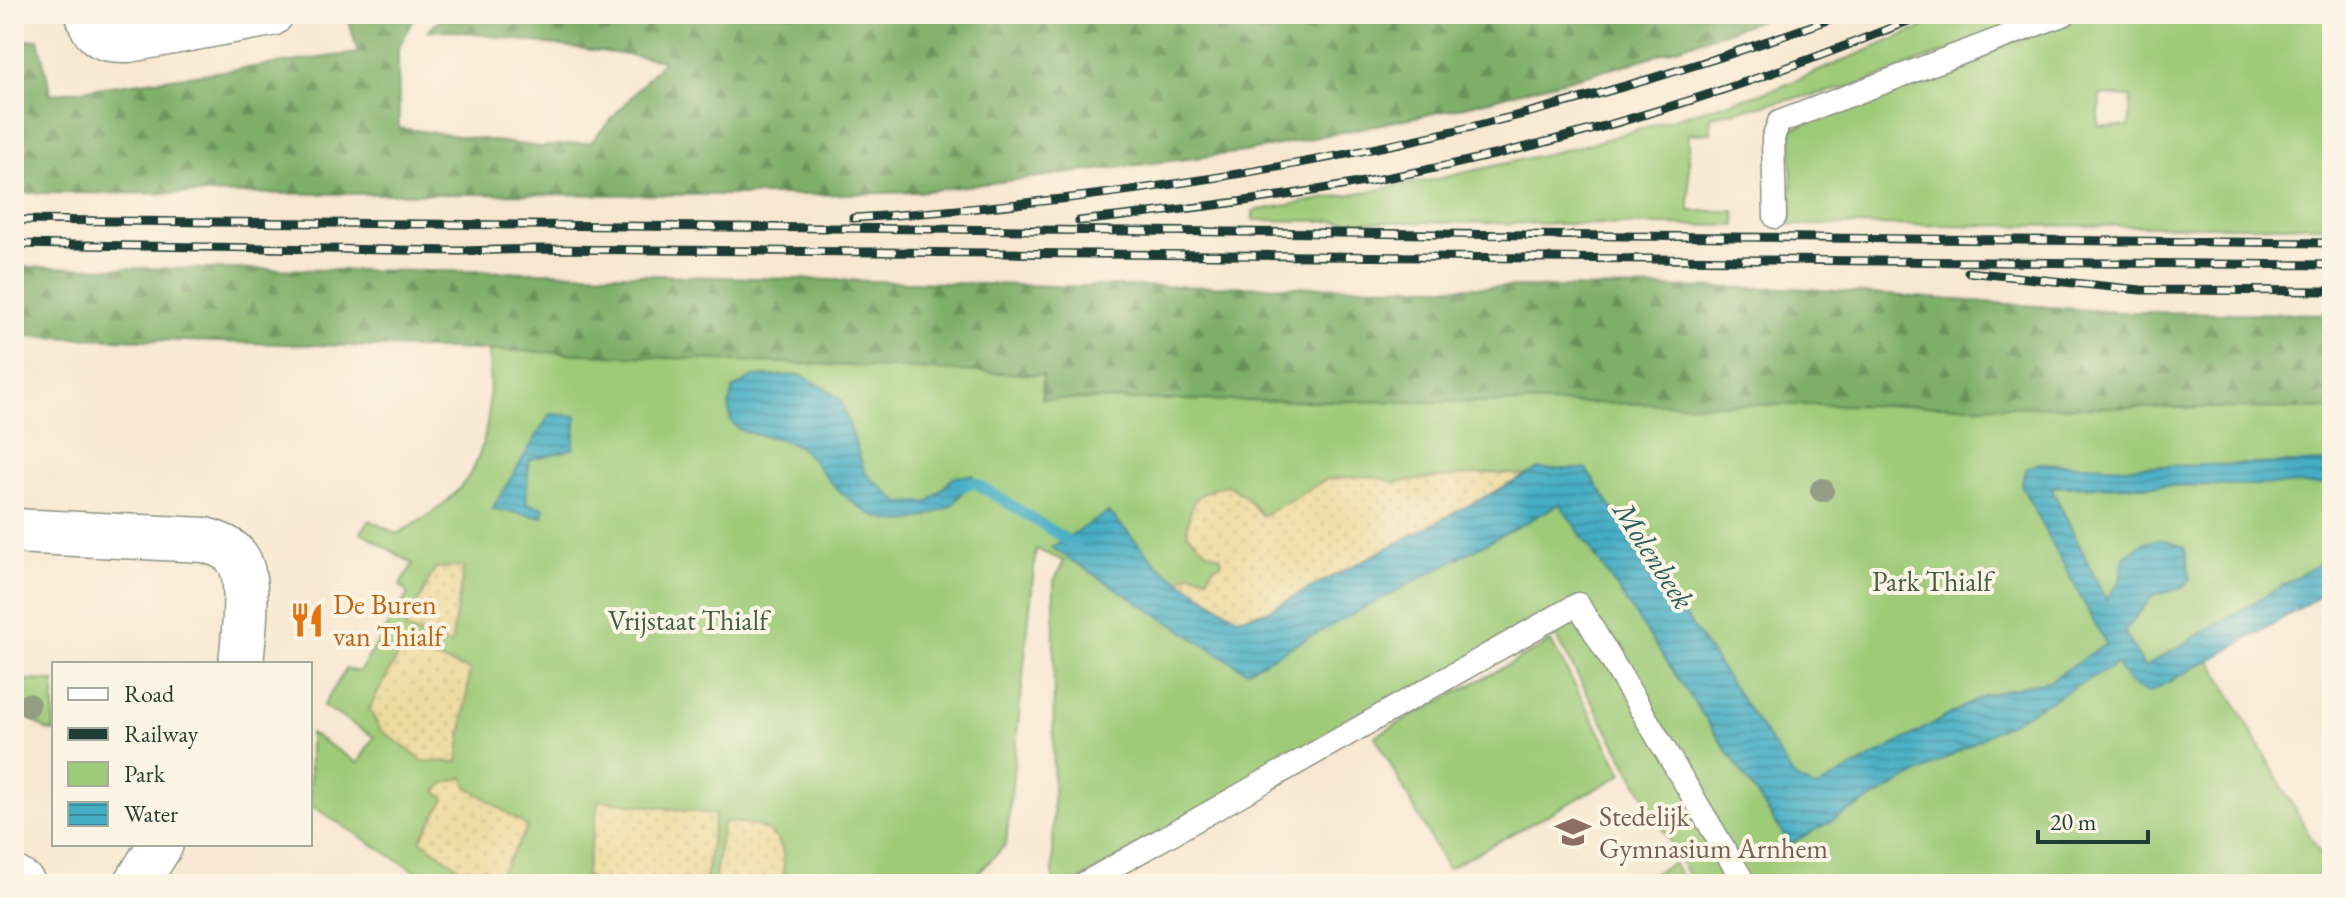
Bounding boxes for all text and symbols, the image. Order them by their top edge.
water label: Molenbeek [1603,492,1704,617]
park label: Park Thialf [1872,563,1995,599]
place label: De Buren van Thialf [333,586,446,654]
restaurant icon: De Buren van Thialf [288,601,326,639]
park label: Vrijstaat Thialf [608,602,771,638]
legend [52,662,312,846]
text: Road [124,678,175,709]
text: Railway [124,718,199,749]
text: Park [124,758,166,789]
scale bar [2038,794,2148,844]
text: Water [124,798,178,829]
place label: Stedelijk Gymnasium Arnhem [1599,798,1828,866]
text: 20 m [2050,806,2097,837]
school or university icon: Stedelijk Gymnasium Arnhem [1554,813,1592,851]

